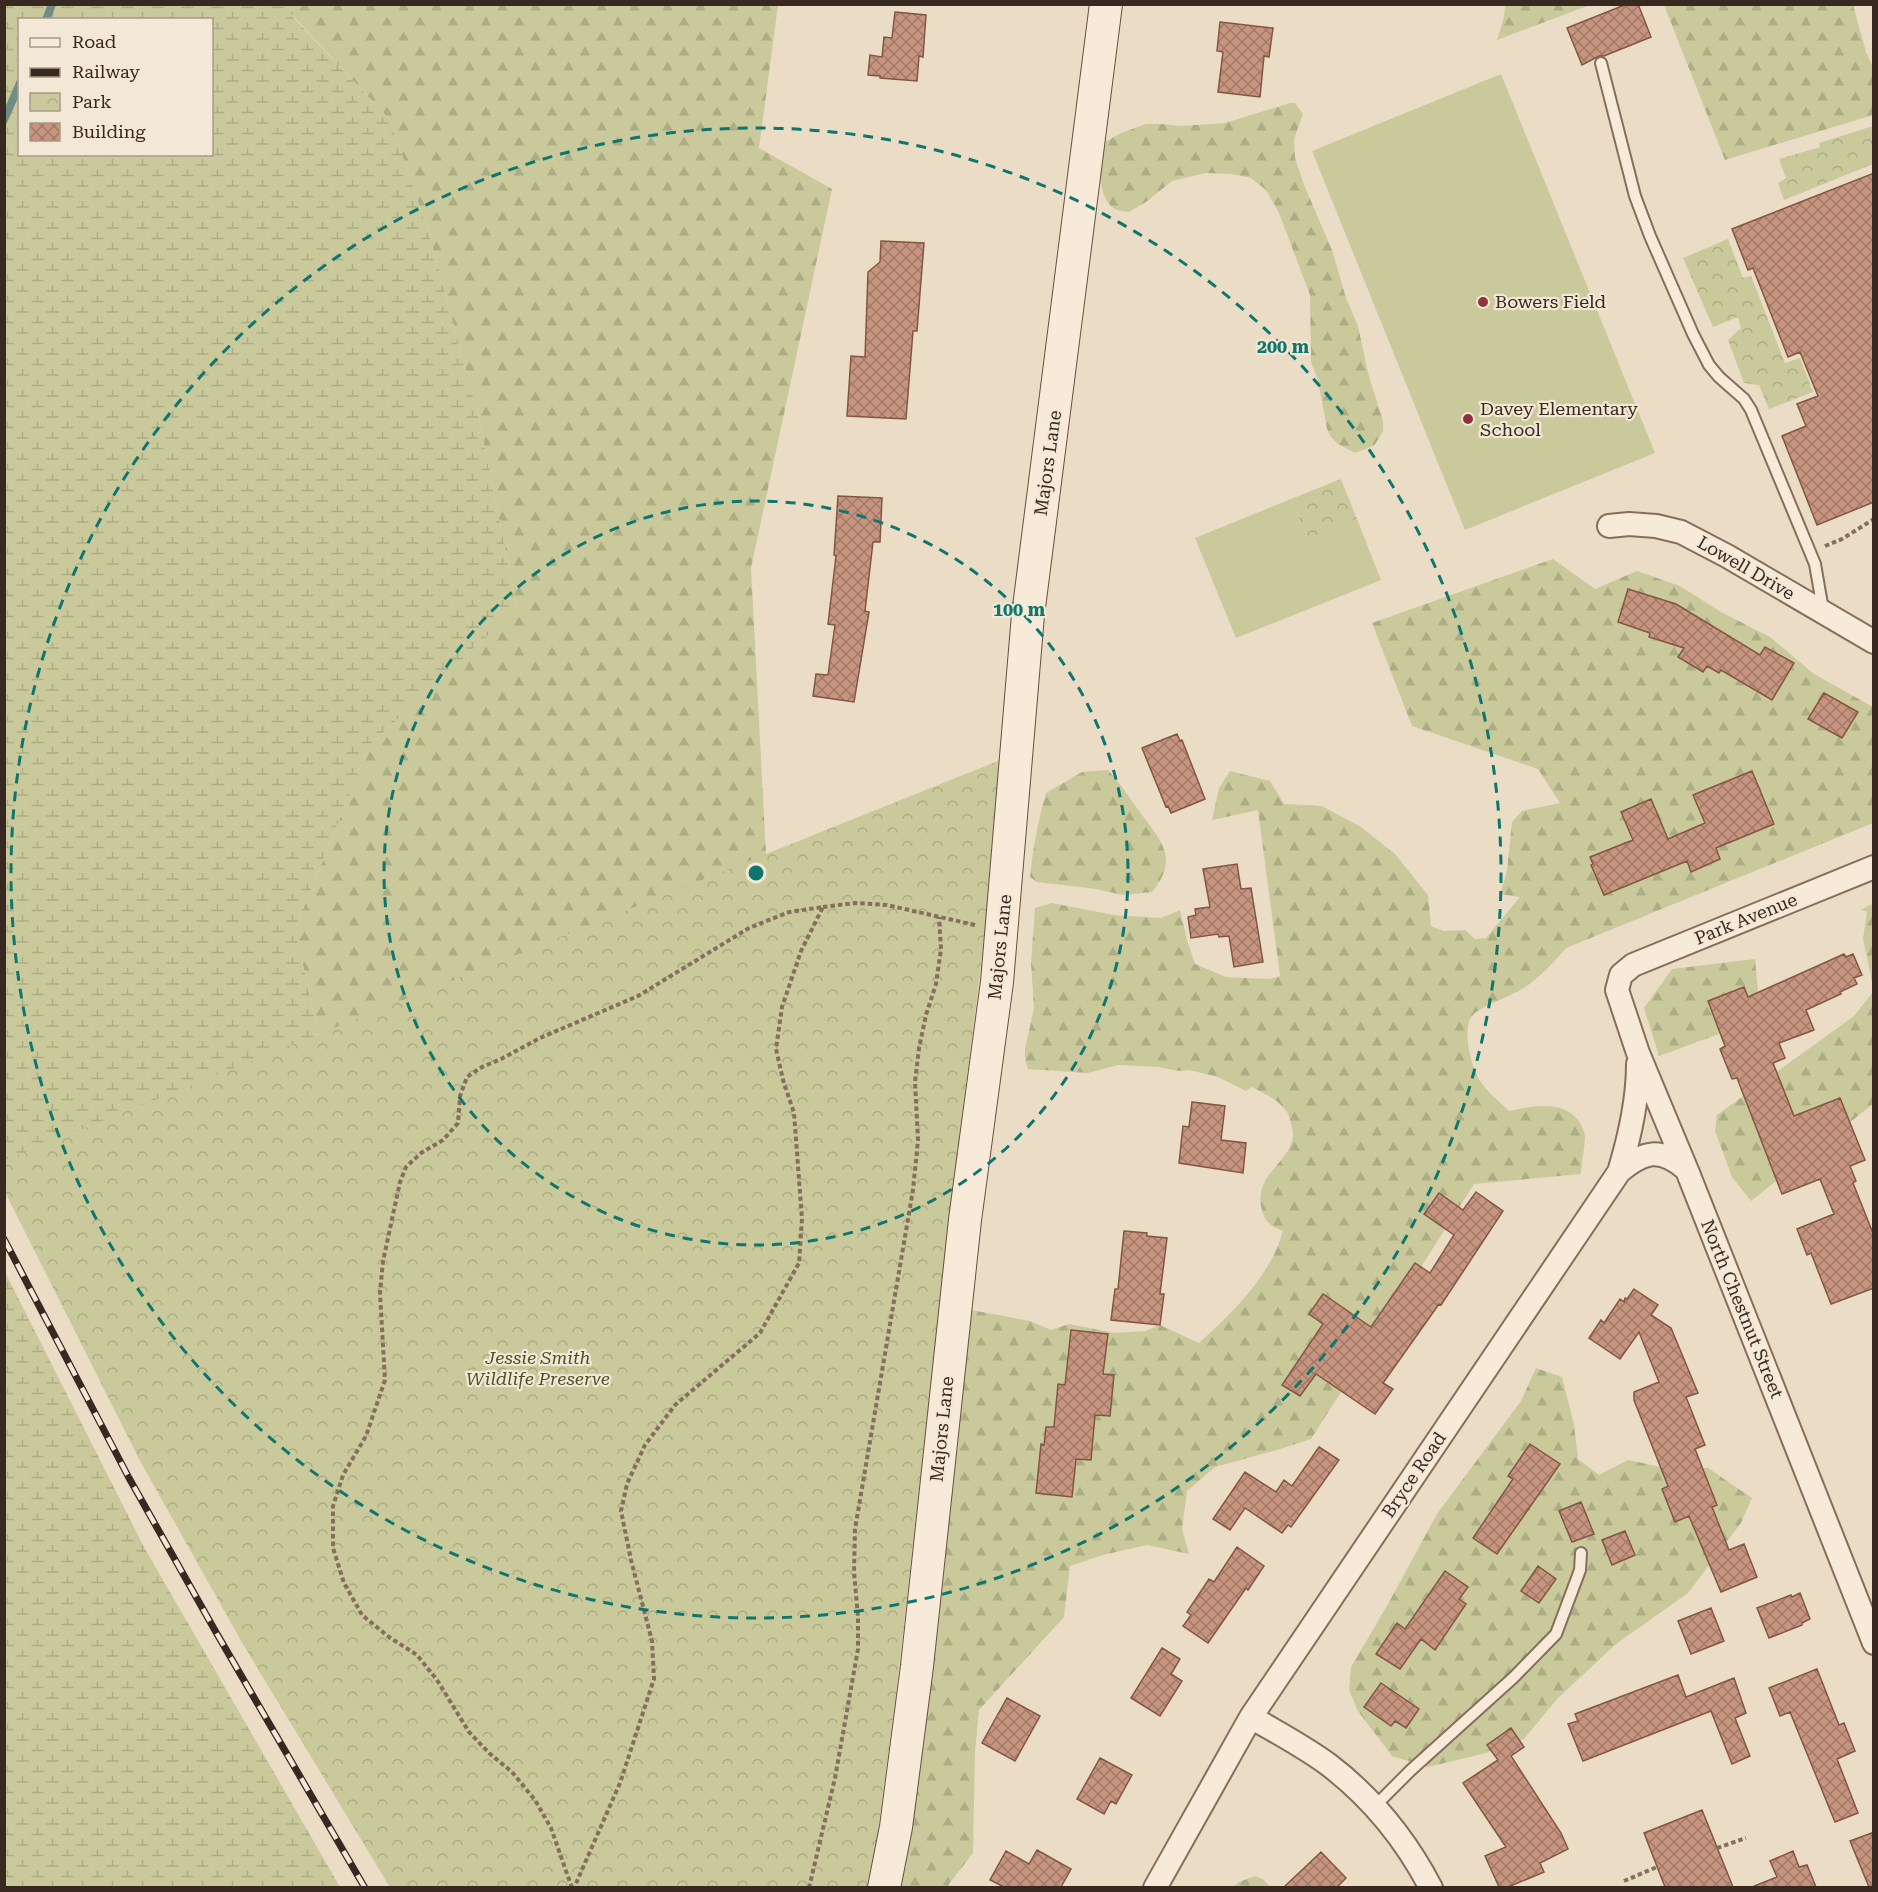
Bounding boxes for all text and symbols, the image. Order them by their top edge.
legend [18,18,213,156]
text: Road [72,31,117,52]
text: Railway [72,61,140,82]
text: Park [72,91,112,112]
text: Building [72,121,146,142]
place label: Bowers Field [1495,291,1607,312]
marker: Bowers Field [1476,295,1490,309]
text: 200 m [1257,336,1310,357]
place label: Davey Elementary School [1480,398,1638,440]
street label: Majors Lane [1030,409,1065,517]
marker: Davey Elementary School [1461,412,1475,426]
street label: Lowell Drive [1694,531,1799,604]
text: 100 m [993,599,1046,620]
centre of rings [746,863,766,883]
street label: Park Avenue [1691,888,1800,949]
street label: Majors Lane [984,893,1016,1001]
street label: North Chestnut Street [1697,1216,1788,1402]
park label: Jessie Smith Wildlife Preserve [466,1347,610,1389]
street label: Majors Lane [926,1375,958,1483]
street label: Bryce Road [1377,1428,1450,1522]

